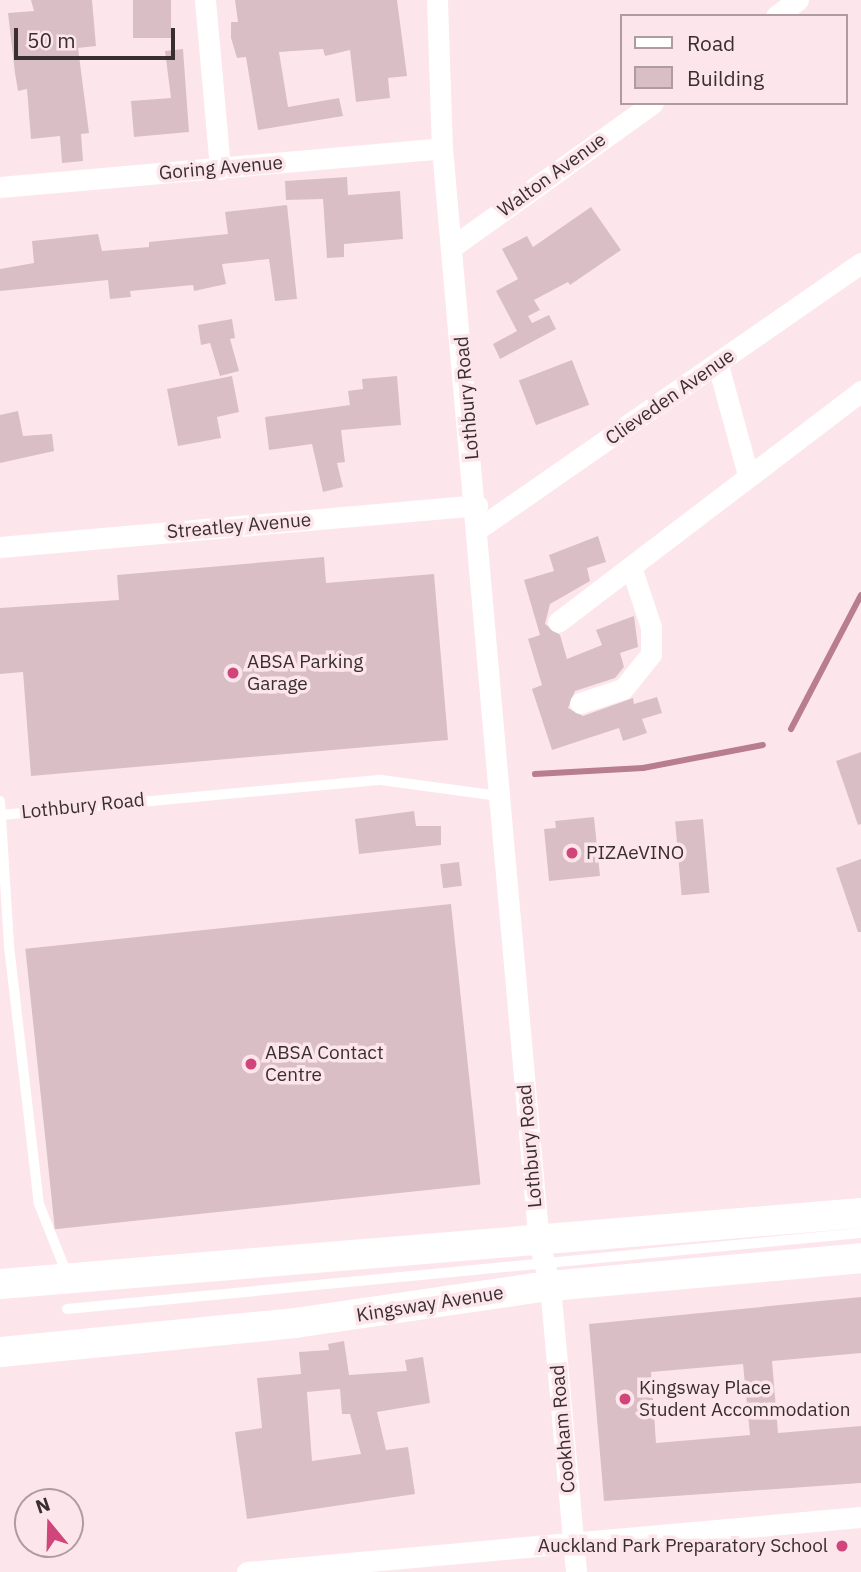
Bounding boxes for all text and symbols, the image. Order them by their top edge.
scale bar [18,14,178,58]
legend [620,14,847,105]
text: 50 m [27,26,76,54]
text: Road [687,29,735,57]
text: Building [687,64,764,92]
street label: Walton Avenue [494,128,610,222]
street label: Goring Avenue [158,151,284,185]
street label: Lothbury Road [450,335,484,461]
street label: Clieveden Avenue [601,344,739,450]
street label: Streatley Avenue [166,508,312,544]
place label: ABSA Parking Garage [247,651,363,695]
marker: ABSA Parking Garage [225,665,241,681]
street label: Lothbury Road [20,788,146,824]
place label: PIZAeVINO [586,842,684,864]
marker: PIZAeVINO [564,845,580,861]
place label: ABSA Contact Centre [265,1042,384,1086]
marker: ABSA Contact Centre [243,1056,259,1072]
street label: Lothbury Road [513,1083,547,1209]
street label: Kingsway Avenue [355,1281,505,1327]
street label: Cookham Road [546,1364,580,1494]
place label: Kingsway Place Student Accommodation [639,1377,850,1421]
marker: Kingsway Place Student Accommodation [617,1391,633,1407]
north arrow [14,1488,84,1558]
text: N [32,1491,53,1519]
place label: Auckland Park Preparatory School [538,1535,828,1557]
marker: Auckland Park Preparatory School [834,1538,850,1554]

